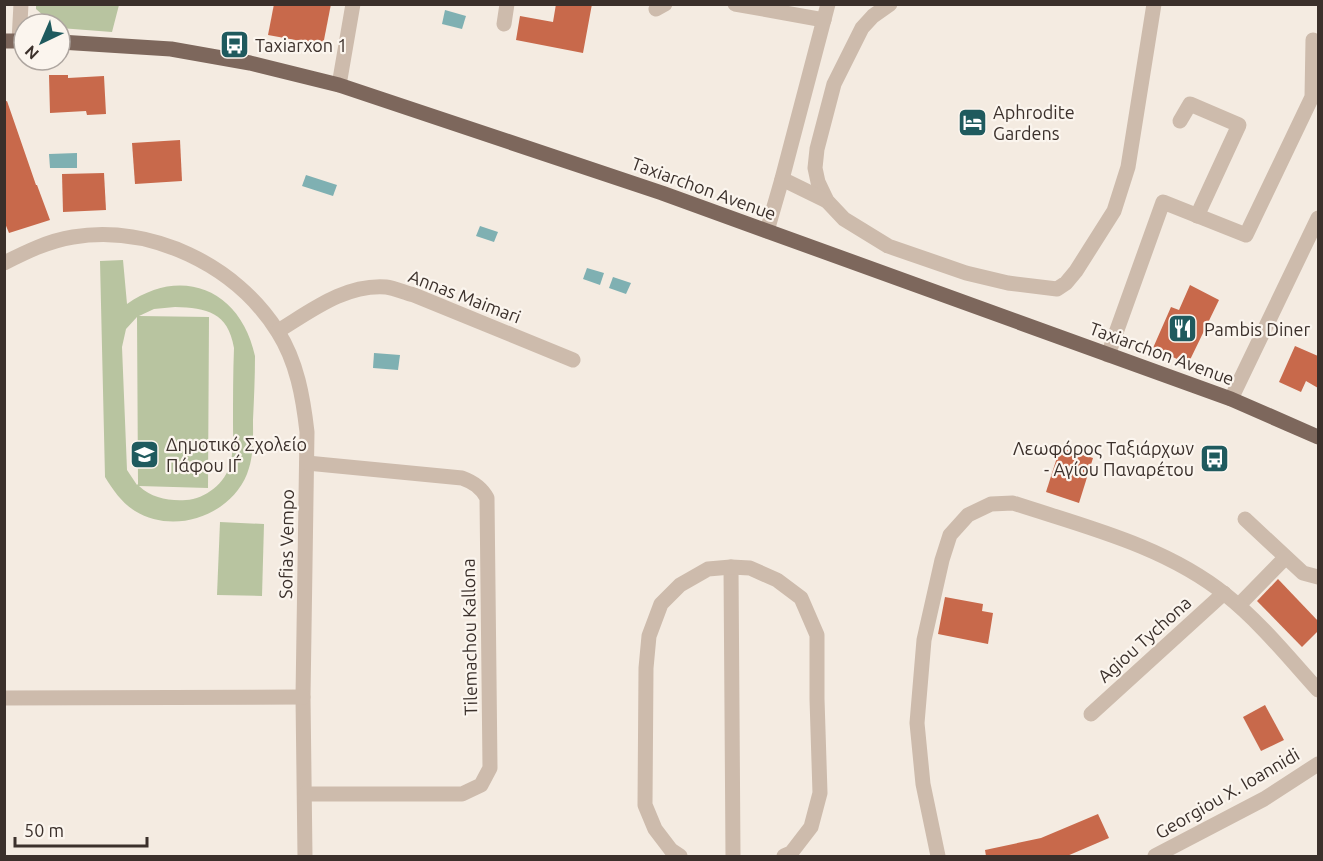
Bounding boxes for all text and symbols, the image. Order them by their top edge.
north arrow [12,12,72,72]
bus stop icon: Taxiarxon 1 [218,29,250,61]
place label: Taxiarxon 1 [255,35,347,55]
text: N [21,42,42,63]
place label: Aphrodite Gardens [993,102,1075,143]
hotel icon: Aphrodite Gardens [956,106,988,138]
street label: Taxiarchon Avenue [629,153,779,223]
street label: Annas Maimari [406,265,524,327]
restaurant icon: Pambis Diner [1167,313,1199,345]
street label: Taxiarchon Avenue [1087,318,1237,388]
place label: Pambis Diner [1204,319,1311,339]
place label: Δημοτικό Σχολείο Πάφου ΙΓ΄ [166,434,307,475]
school or university icon: Δημοτικό Σχολείο Πάφου ΙΓ΄ [129,438,161,470]
place label: Λεωφόρος Ταξιάρχων - Αγίου Παναρέτου [1013,438,1194,479]
bus stop icon: Λεωφόρος Ταξιάρχων - Αγίου Παναρέτου [1199,442,1231,474]
street label: Sofias Vempo [275,489,297,599]
street label: Tilemachou Kallona [458,558,480,716]
street label: Agiou Tychona [1093,592,1195,686]
street label: Georgiou X. Ioannidi [1151,744,1303,842]
scale bar [15,810,147,848]
text: 50 m [24,820,64,840]

